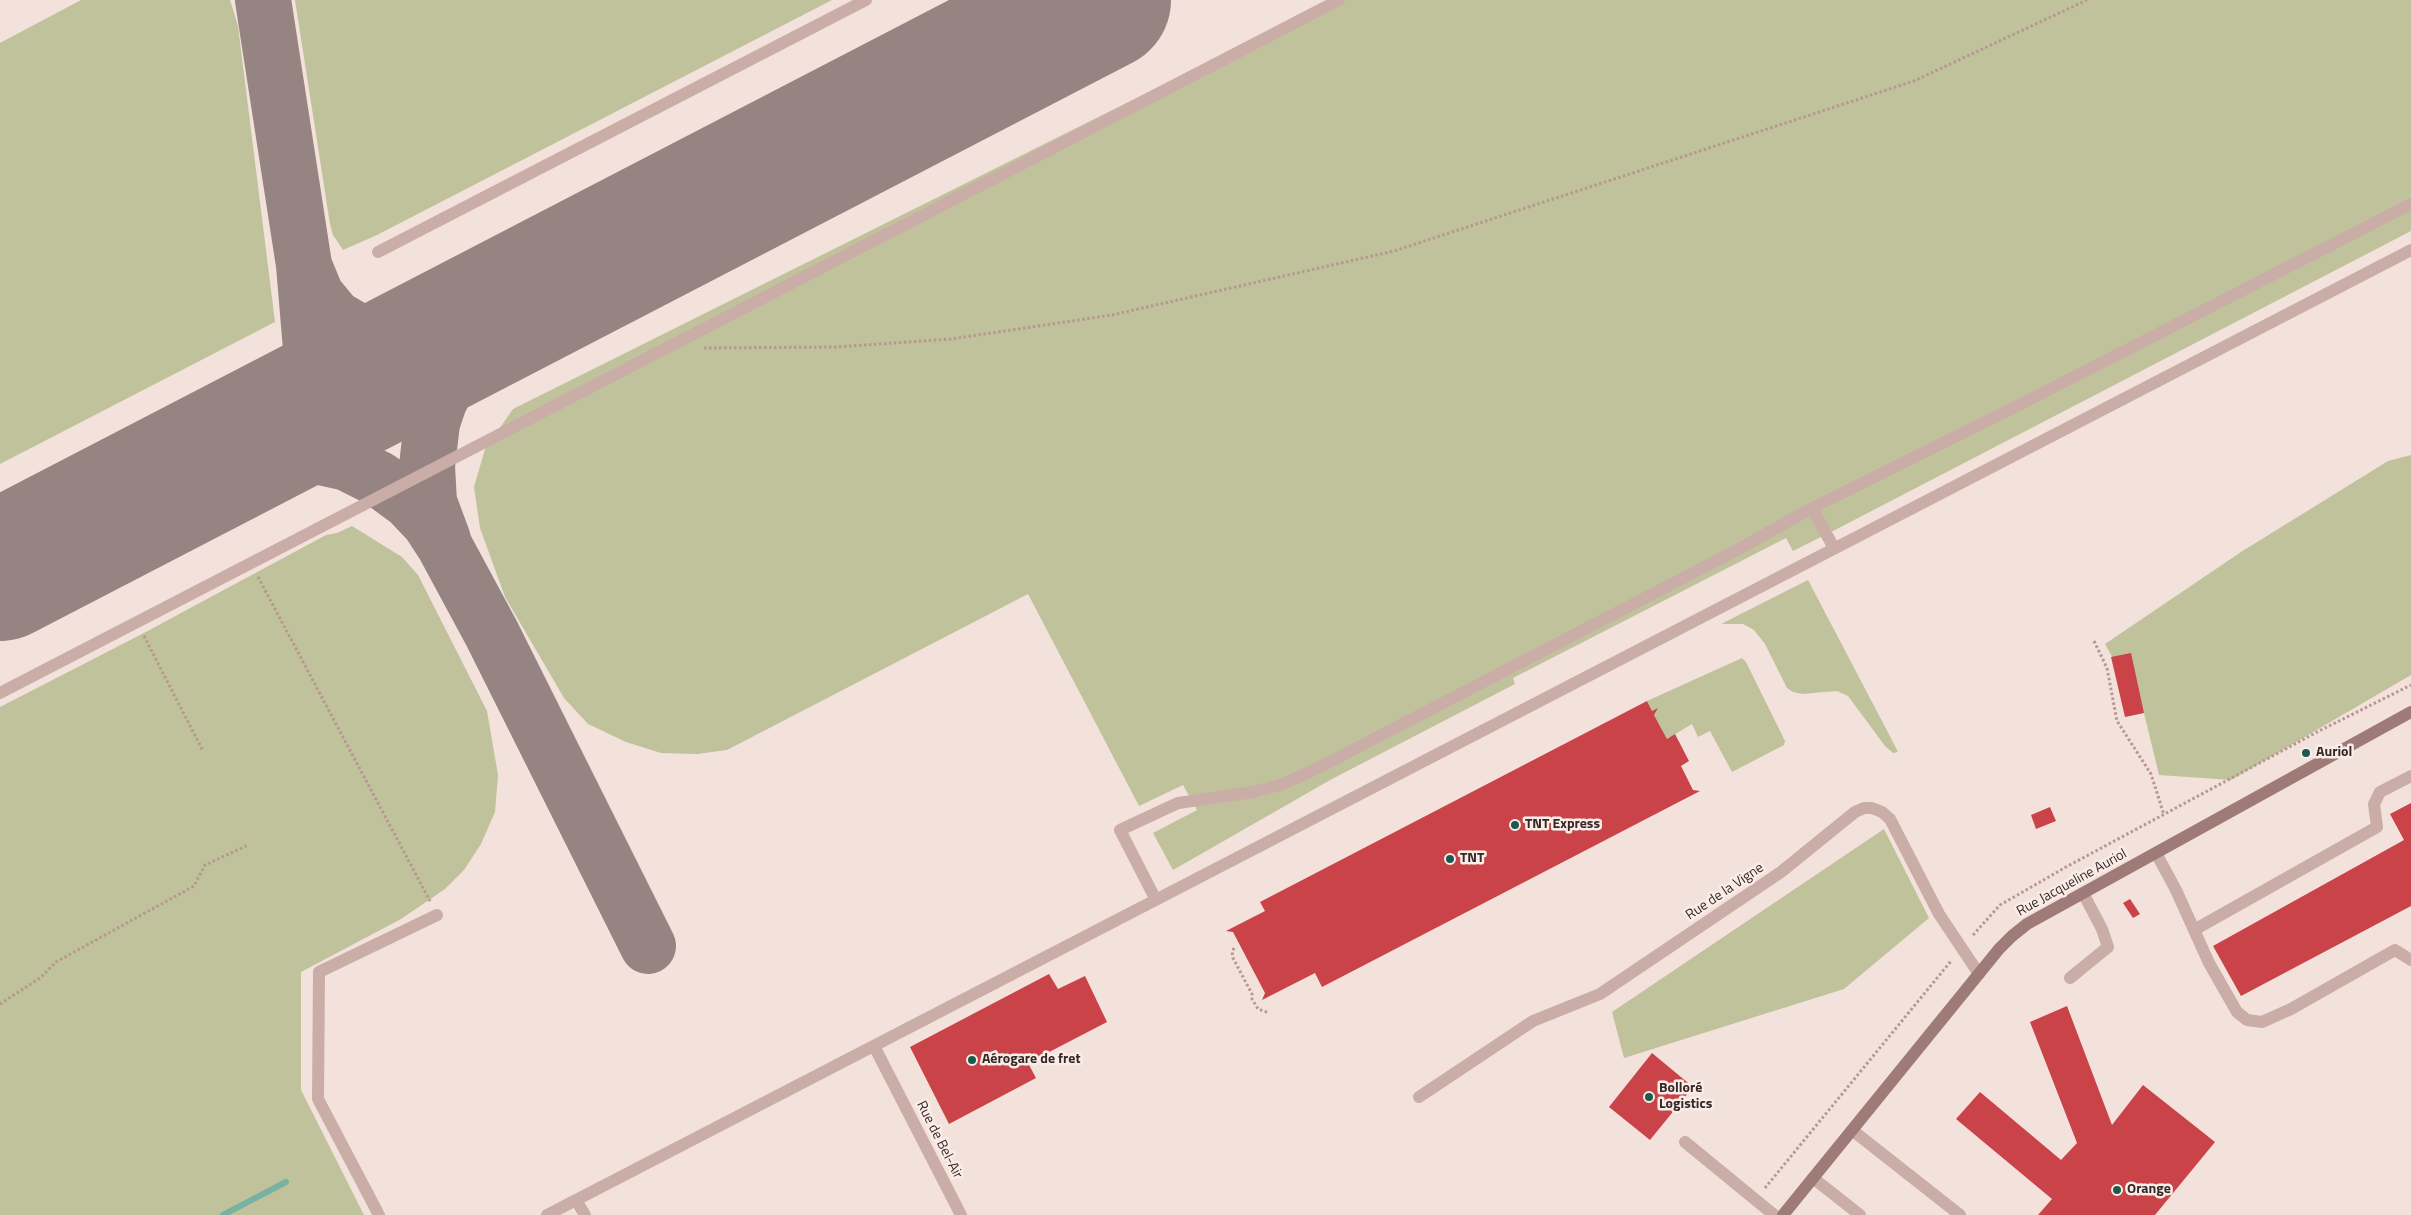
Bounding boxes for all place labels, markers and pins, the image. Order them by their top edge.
place label: Auriol [2316,745,2352,761]
marker: Auriol [2300,747,2312,759]
place label: TNT Express [1525,817,1600,833]
marker: TNT Express [1509,819,1521,831]
place label: TNT [1460,851,1484,867]
marker: TNT [1444,853,1456,865]
place label: Aérogare de fret [982,1052,1081,1068]
marker: Aérogare de fret [966,1054,978,1066]
place label: Bolloré Logistics [1659,1081,1712,1114]
marker: Bolloré Logistics [1643,1091,1655,1103]
place label: Orange [2127,1182,2171,1198]
marker: Orange [2111,1184,2123,1196]

